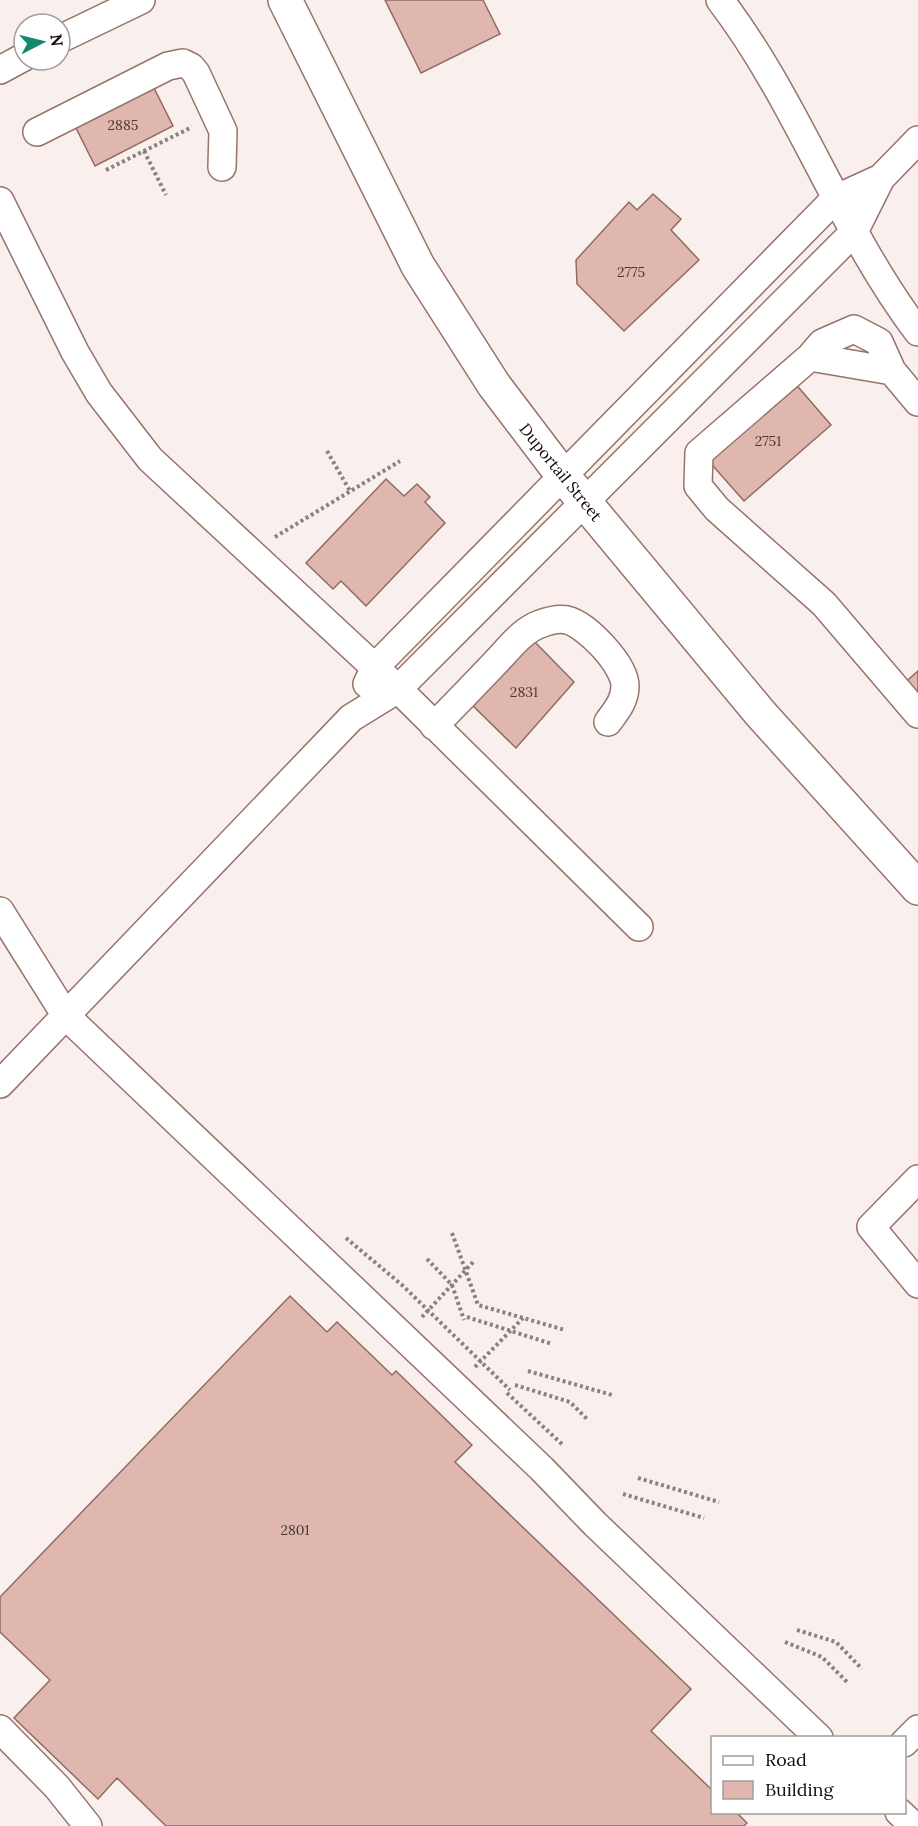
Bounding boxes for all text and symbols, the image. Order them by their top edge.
north arrow [12,12,72,72]
text: N [46,33,68,48]
house number: 2885 [108,116,138,134]
house number: 2775 [617,263,645,281]
street label: Duportail Street [515,419,607,526]
house number: 2751 [755,432,781,450]
house number: 2831 [510,683,538,701]
house number: 2801 [280,1521,310,1539]
legend [711,1736,906,1814]
text: Road [765,1748,807,1771]
text: Building [765,1778,835,1801]

